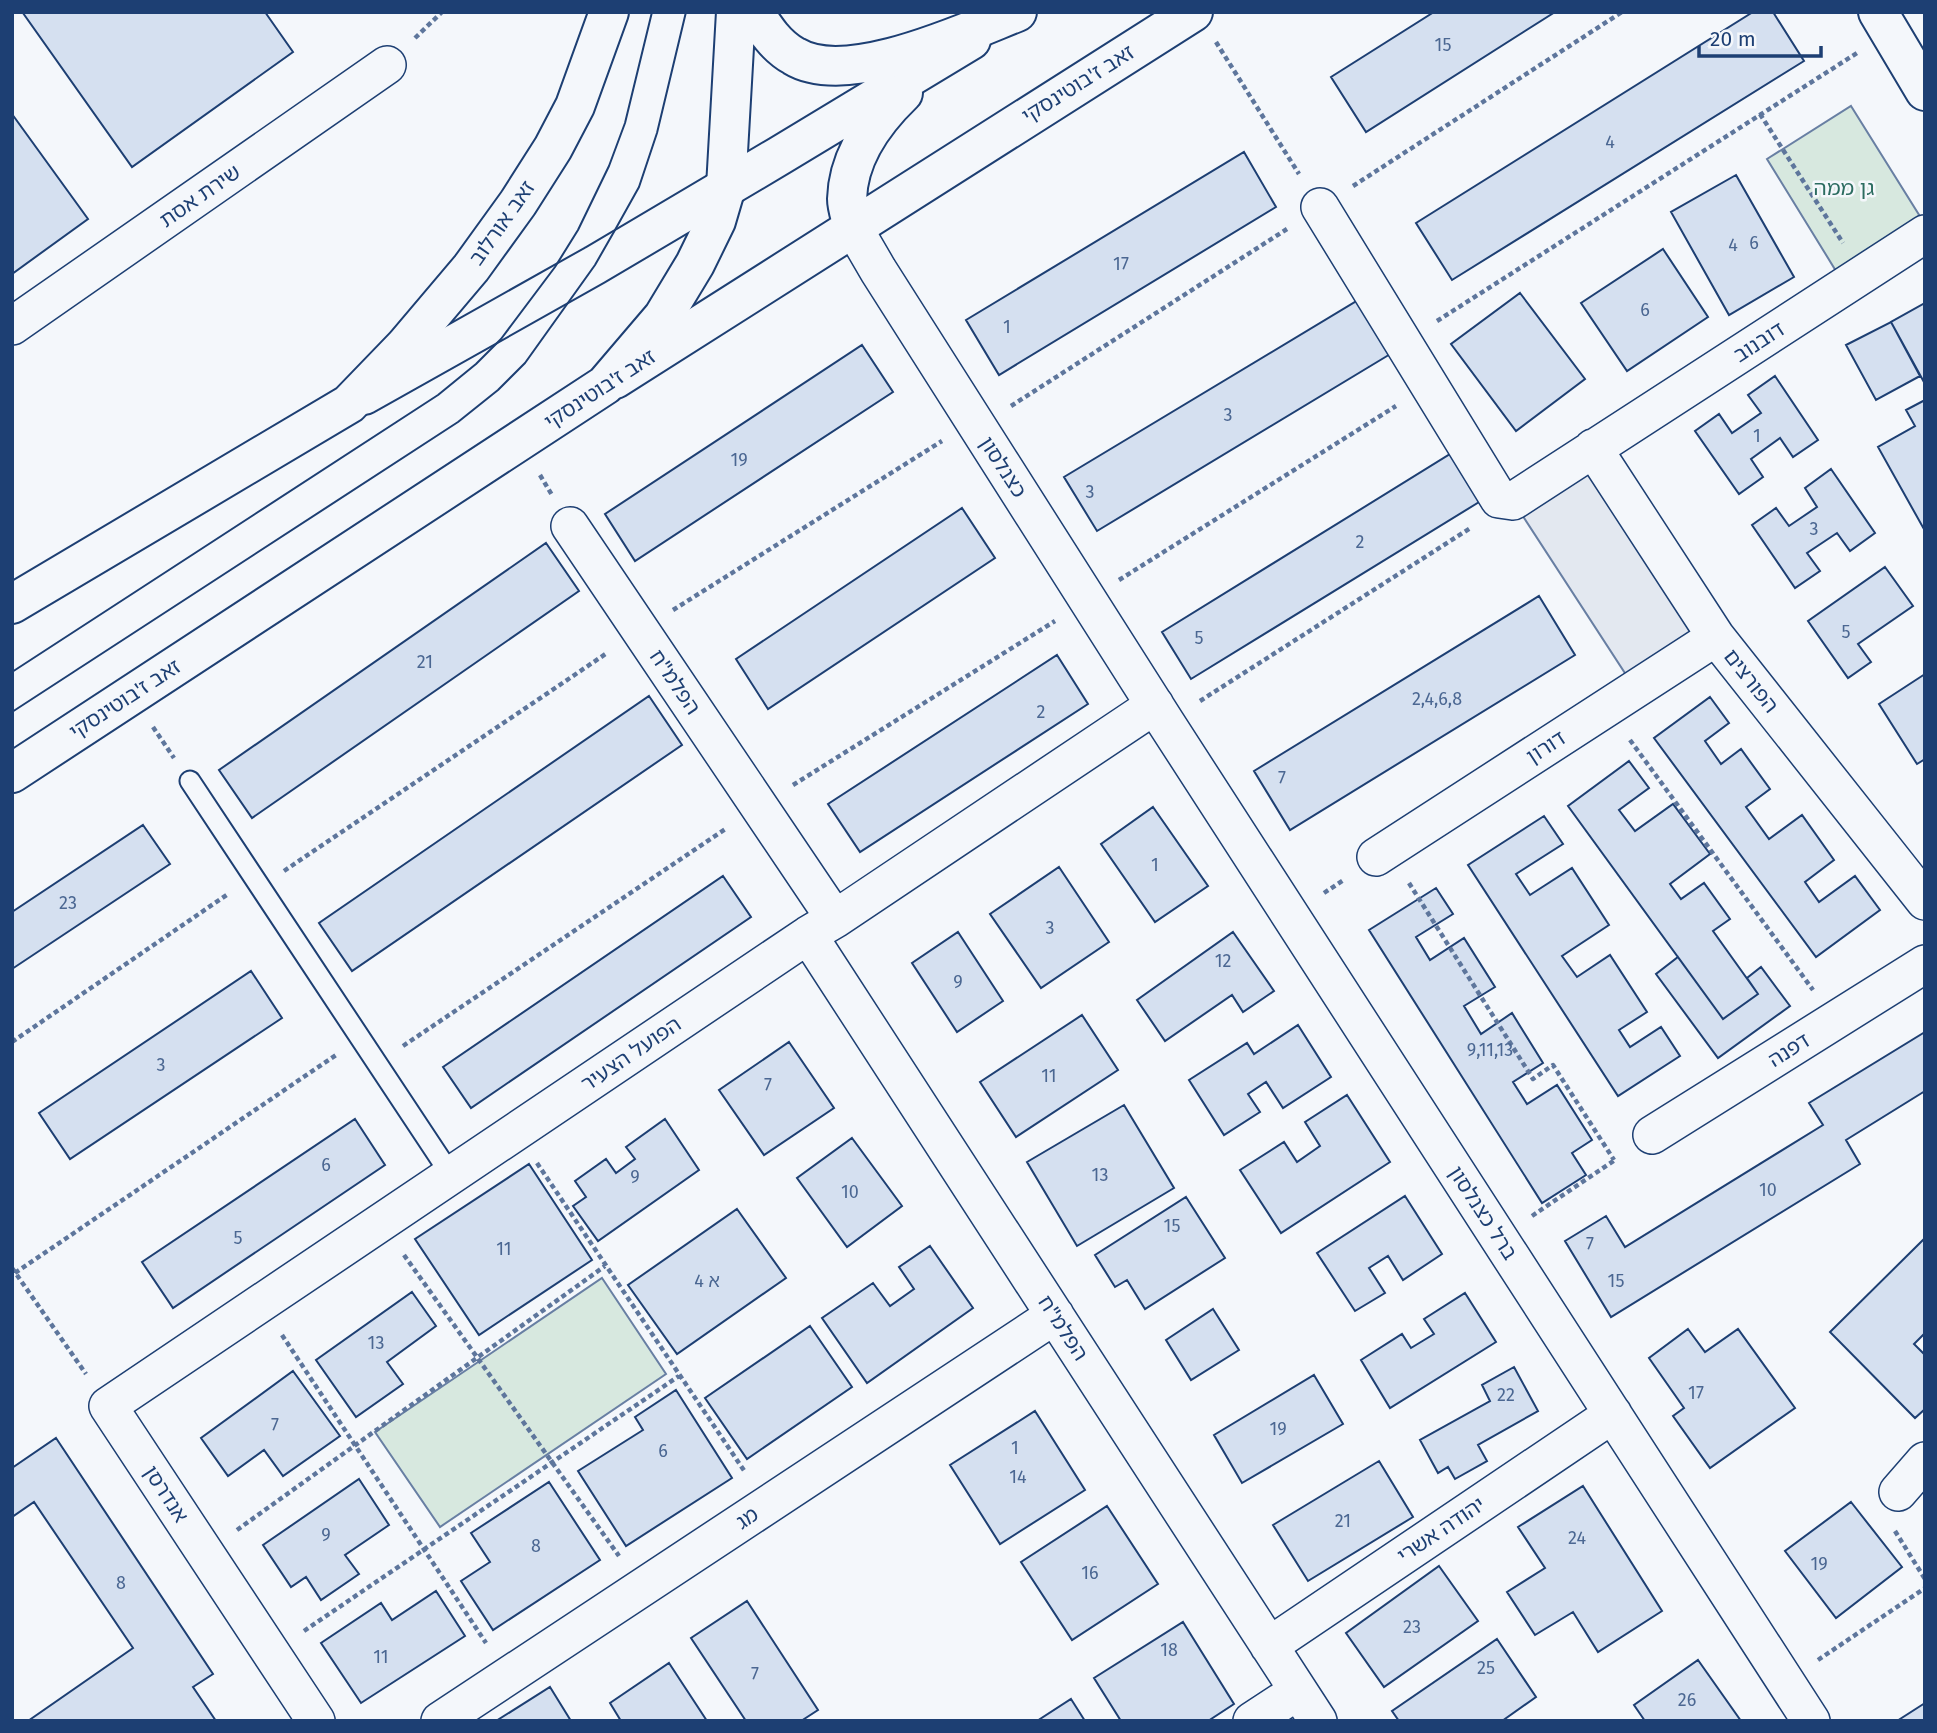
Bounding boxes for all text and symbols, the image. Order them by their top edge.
scale bar [1699,14,1822,58]
text: 20 m [1710,26,1756,52]
house number: 15 [1435,34,1451,56]
street label: זאב ז'בוטינסקי [1017,39,1139,129]
house number: 4 [1605,131,1615,153]
street label: שירת אסת [155,159,245,233]
park label: גן ממה [1814,175,1875,201]
street label: זאב אורלוב [463,176,541,270]
house number: 6 [1749,232,1759,254]
house number: 4 [1728,234,1738,256]
house number: 17 [1113,253,1129,275]
house number: 6 [1640,299,1650,321]
house number: 1 [1003,316,1011,338]
street label: דובנוב [1729,316,1789,368]
street label: זאב ז'בוטינסקי [539,343,661,435]
house number: 3 [1224,404,1232,426]
house number: 1 [1753,425,1761,447]
street label: כצנלסון [974,432,1032,502]
house number: 19 [730,449,748,471]
house number: 3 [1086,481,1094,503]
house number: 3 [1810,518,1818,540]
house number: 2 [1356,531,1365,553]
house number: 5 [1841,621,1851,643]
house number: 5 [1194,627,1204,649]
street label: הפורצים [1718,644,1784,718]
street label: הפלמ"ח [644,645,706,719]
house number: 21 [417,651,433,673]
street label: זאב ז'בוטינסקי [64,653,186,745]
house number: 2,4,6,8 [1412,688,1462,710]
house number: 2 [1037,701,1046,723]
street label: דורון [1521,725,1571,769]
house number: 7 [1278,767,1286,789]
house number: 1 [1151,854,1159,876]
house number: 23 [59,892,77,914]
house number: 3 [1046,917,1054,939]
house number: 12 [1215,950,1231,972]
house number: 9 [953,971,963,993]
street label: הפועל הצעיר [576,1011,686,1097]
street label: דפנה [1763,1027,1815,1073]
house number: 9,11,13 [1467,1039,1513,1061]
house number: 3 [157,1054,165,1076]
house number: 11 [1041,1065,1057,1087]
house number: 7 [764,1074,772,1096]
house number: 6 [321,1154,331,1176]
street label: ברל כצנלסון [1443,1161,1523,1265]
house number: 13 [1092,1164,1108,1186]
house number: 9 [630,1166,640,1188]
house number: 10 [1759,1179,1777,1201]
house number: 10 [841,1181,859,1203]
house number: 15 [1164,1215,1180,1237]
house number: 5 [233,1227,243,1249]
house number: 7 [1586,1233,1594,1255]
house number: 11 [496,1238,512,1260]
house number: 4 א [694,1270,720,1292]
house number: 15 [1608,1270,1624,1292]
street label: הפלמ"ח [1032,1290,1094,1366]
house number: 13 [368,1332,384,1354]
house number: 17 [1688,1382,1704,1404]
house number: 22 [1497,1384,1515,1406]
house number: 7 [271,1414,279,1436]
house number: 19 [1269,1418,1287,1440]
house number: 1 [1011,1437,1019,1459]
house number: 6 [658,1440,668,1462]
street label: אנדרסן [138,1460,194,1528]
house number: 14 [1009,1466,1027,1488]
street label: יהודה אשרי [1392,1491,1490,1569]
street label: מג [731,1501,763,1535]
house number: 21 [1335,1510,1351,1532]
house number: 9 [321,1524,331,1546]
house number: 24 [1568,1527,1586,1549]
house number: 8 [531,1535,541,1557]
house number: 19 [1810,1553,1828,1575]
house number: 16 [1081,1562,1099,1584]
house number: 8 [116,1572,126,1594]
house number: 23 [1403,1616,1421,1638]
house number: 18 [1160,1639,1178,1661]
house number: 11 [373,1646,389,1668]
house number: 25 [1477,1657,1495,1679]
house number: 7 [751,1663,759,1685]
house number: 26 [1678,1689,1696,1711]

